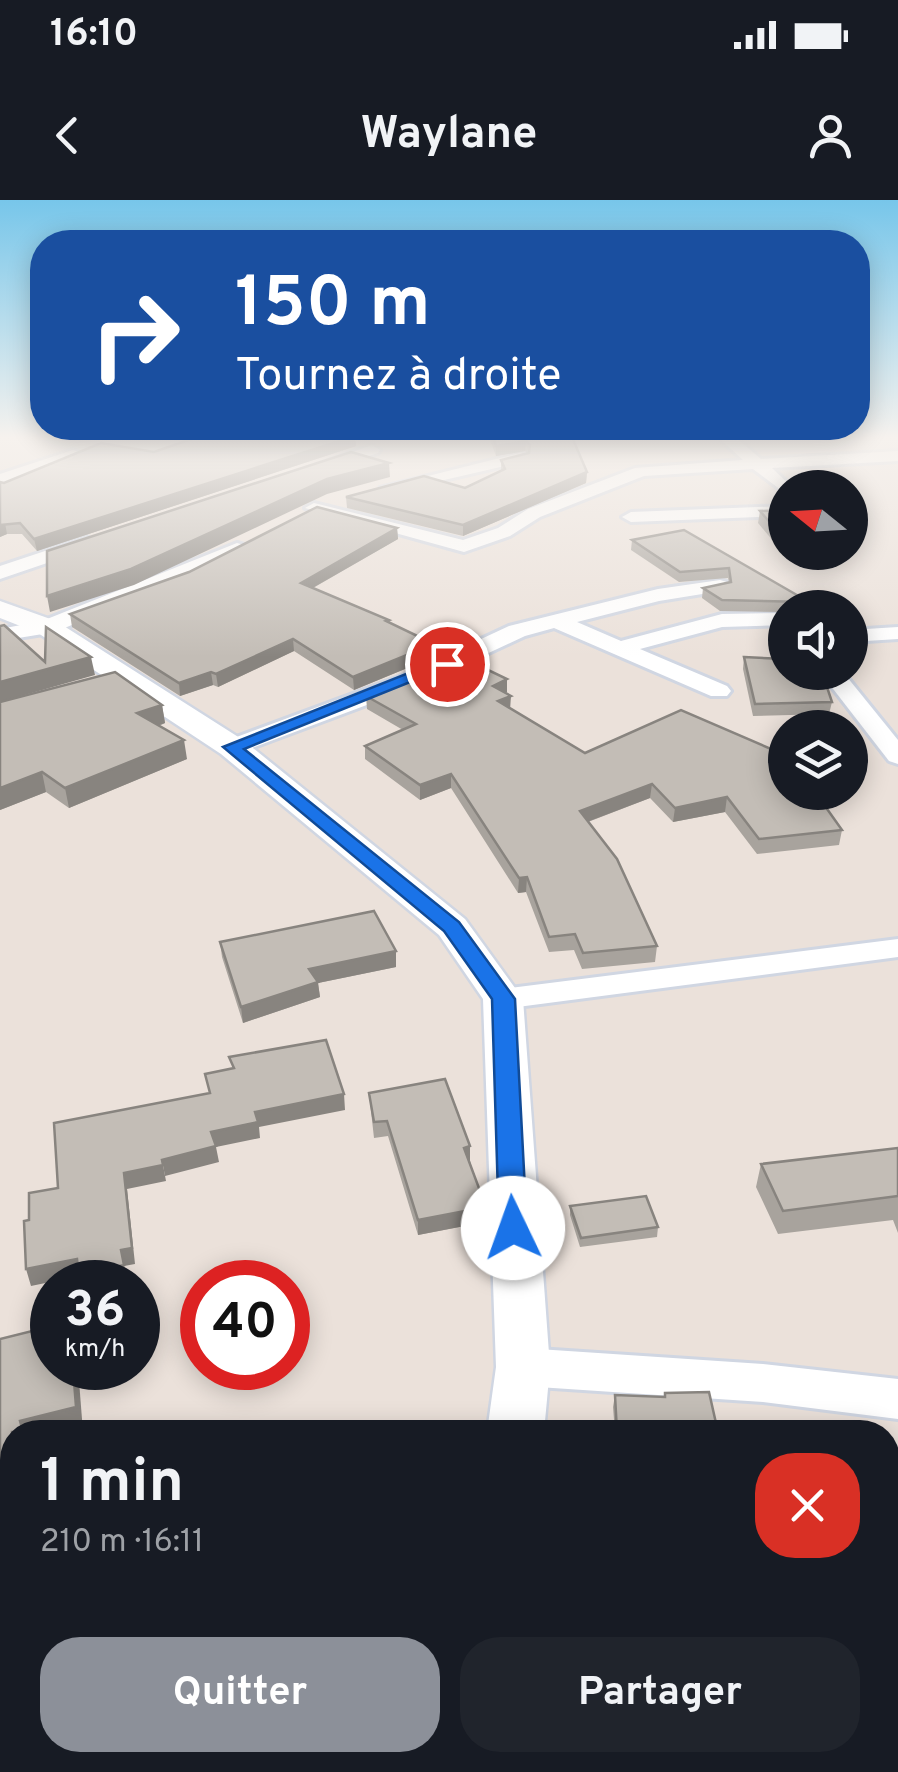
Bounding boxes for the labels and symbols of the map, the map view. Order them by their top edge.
north arrow [768,470,868,570]
pin [405,622,490,707]
position arrow [461,1176,565,1280]
speed limit sign: 40 [180,1260,310,1390]

